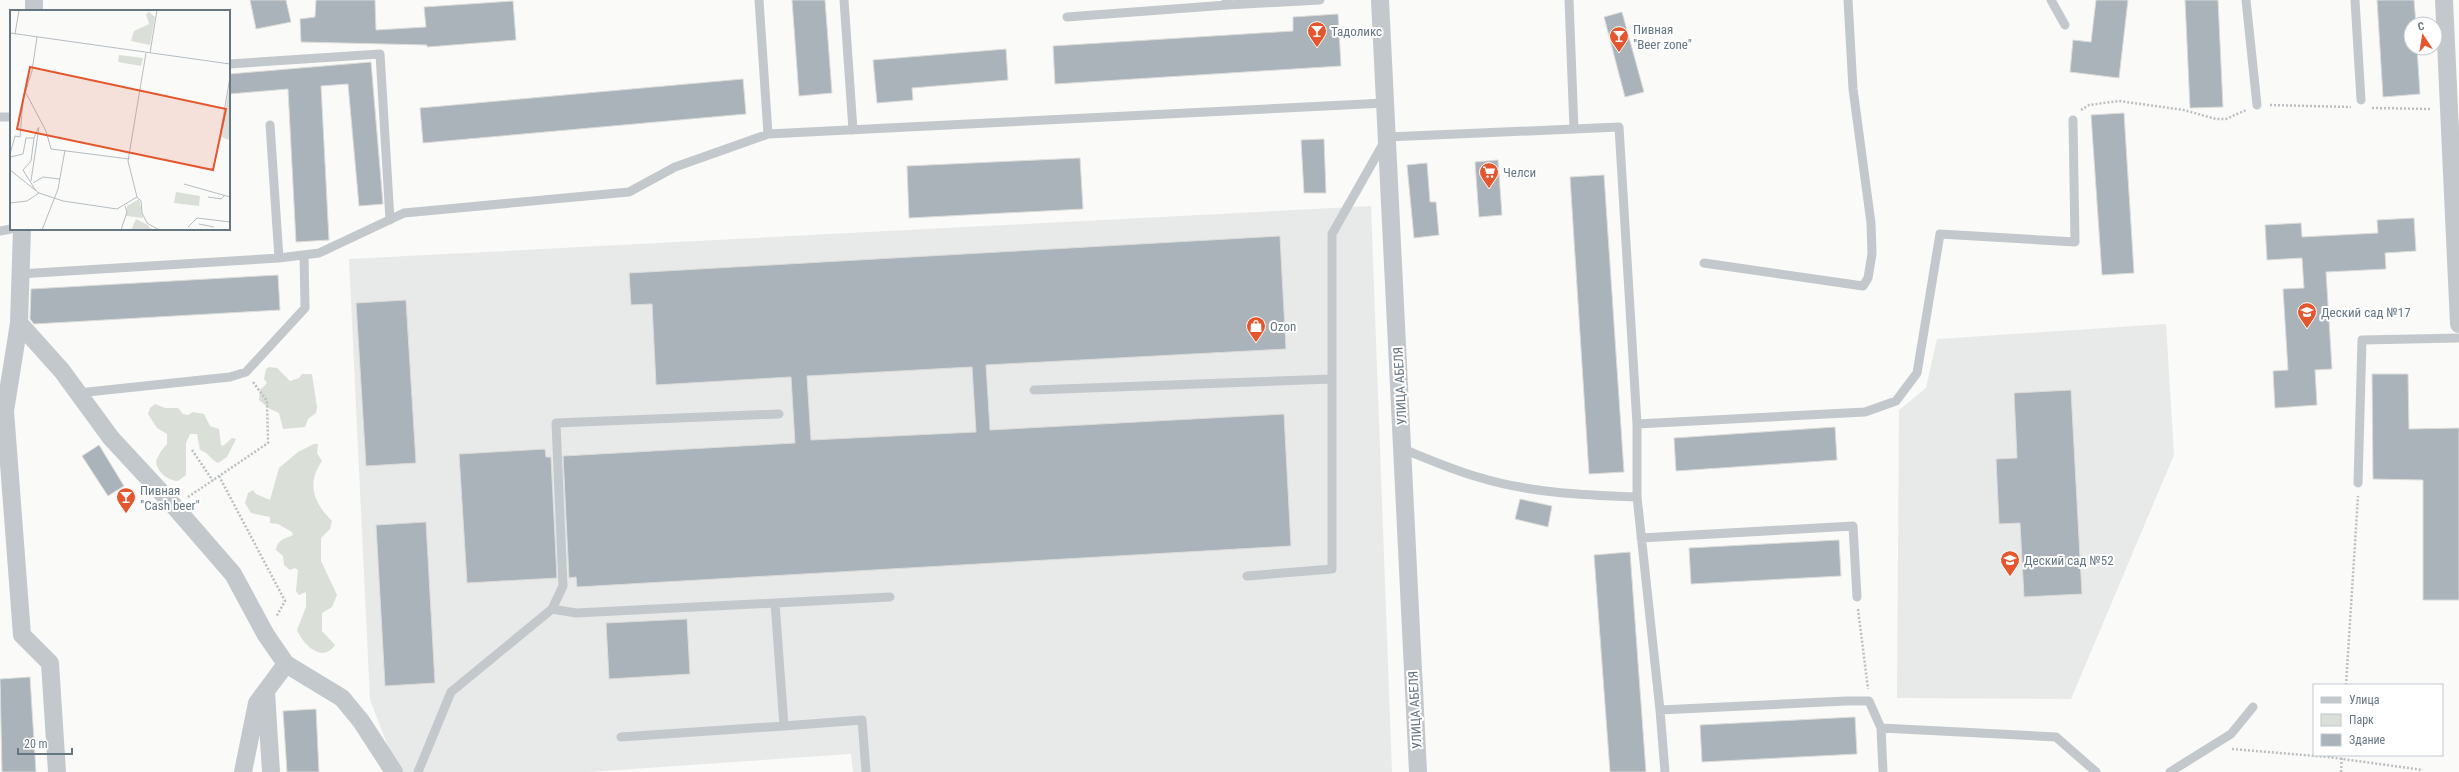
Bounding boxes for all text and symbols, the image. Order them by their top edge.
inset map [10,10,230,230]
north arrow [2403,16,2443,56]
bar icon: Тадоликс [1306,20,1328,48]
text: С [2417,20,2425,34]
place label: Пивная "Beer zone" [1633,22,1692,52]
place label: Тадоликс [1331,24,1382,39]
bar icon: Пивная "Beer zone" [1608,25,1630,53]
supermarket icon: Челси [1478,161,1500,189]
place label: Челси [1503,165,1536,180]
school or university icon: Деский сад №17 [2296,301,2318,329]
place label: Деский сад №17 [2321,305,2411,320]
shop icon: Ozon [1245,315,1267,343]
place label: Ozon [1270,319,1296,334]
street label: УЛИЦА АБЕЛЯ [1390,347,1410,425]
place label: Пивная "Cash beer" [140,483,200,513]
bar icon: Пивная "Cash beer" [115,486,137,514]
school or university icon: Деский сад №52 [1999,549,2021,577]
place label: Деский сад №52 [2024,553,2114,568]
street label: УЛИЦА АБЕЛЯ [1405,671,1425,749]
legend [2313,684,2443,756]
text: Улица [2349,693,2380,707]
text: Парк [2349,713,2374,727]
scale bar [18,730,72,756]
text: Здание [2349,733,2386,747]
text: 20 m [24,737,48,751]

